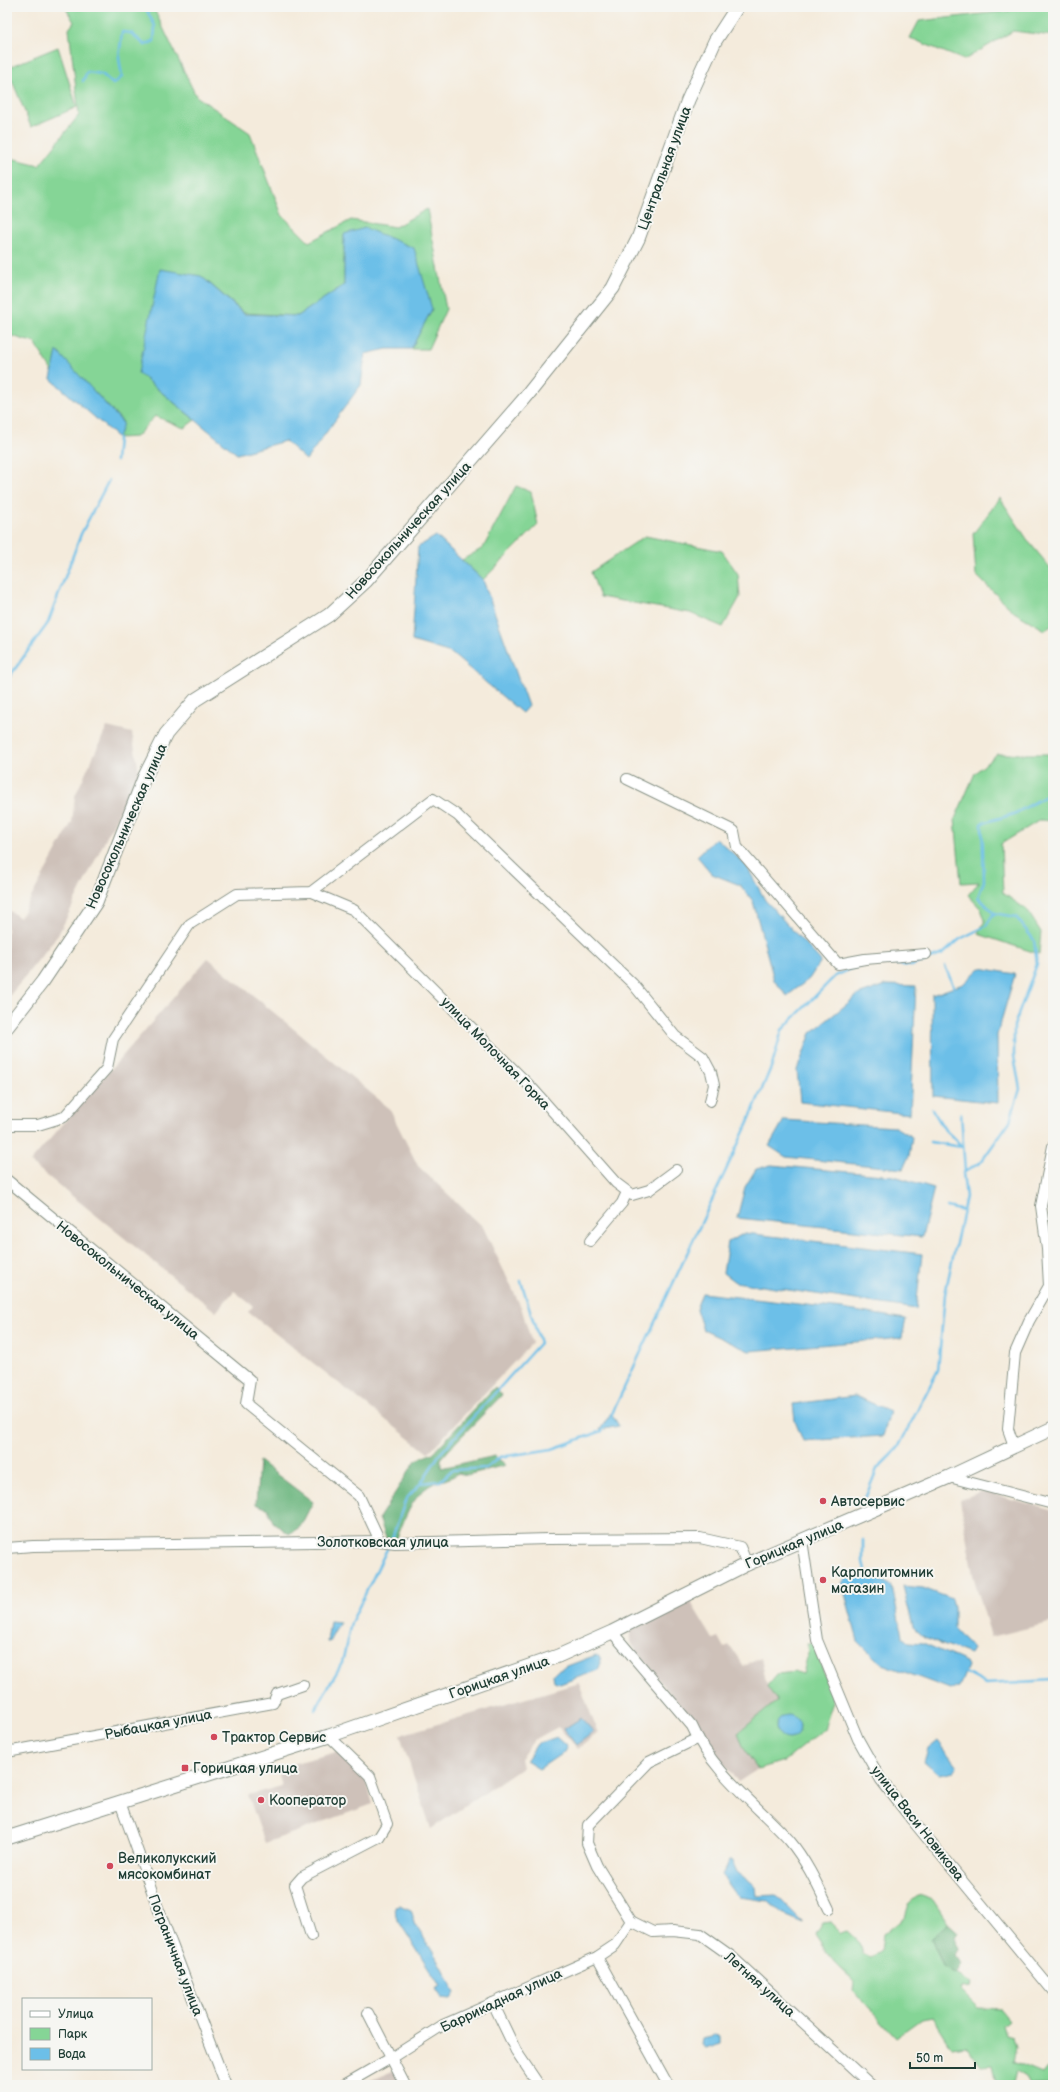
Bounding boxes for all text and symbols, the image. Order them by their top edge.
street label: Центральная улица [634,103,695,232]
street label: Новосокольническая улица [342,458,475,603]
street label: Новосокольническая улица [82,740,171,912]
street label: улица Молочная Горка [437,993,554,1114]
street label: Новосокольническая улица [53,1217,203,1344]
place label: Автосервис [830,1493,905,1510]
marker: Автосервис [818,1496,828,1506]
street label: Горицкая улица [743,1516,846,1573]
street label: Золотковская улица [317,1534,449,1551]
place label: Карпопитомник магазин [831,1564,934,1597]
marker: Карпопитомник магазин [818,1575,828,1585]
street label: Горицкая улица [447,1652,552,1703]
street label: Рыбацкая улица [103,1706,214,1743]
place label: Трактор Сервис [222,1729,326,1746]
marker: Трактор Сервис [209,1732,219,1742]
place label: Горицкая улица [193,1760,298,1777]
street label: улица Васи Новикова [867,1762,968,1885]
marker: Горицкая улица [180,1763,190,1773]
place label: Кооператор [269,1792,346,1809]
marker: Кооператор [256,1795,266,1805]
place label: Великолукский мясокомбинат [118,1850,217,1883]
marker: Великолукский мясокомбинат [105,1861,115,1871]
street label: Пограничная улица [144,1892,207,2019]
street label: Летняя улица [720,1948,799,2021]
street label: Баррикадная улица [438,1965,565,2036]
legend [22,1998,152,2070]
text: Улица [58,2007,94,2022]
text: Парк [58,2027,88,2042]
scale bar [910,2044,975,2070]
text: Вода [58,2047,86,2062]
text: 50 m [916,2051,943,2066]

